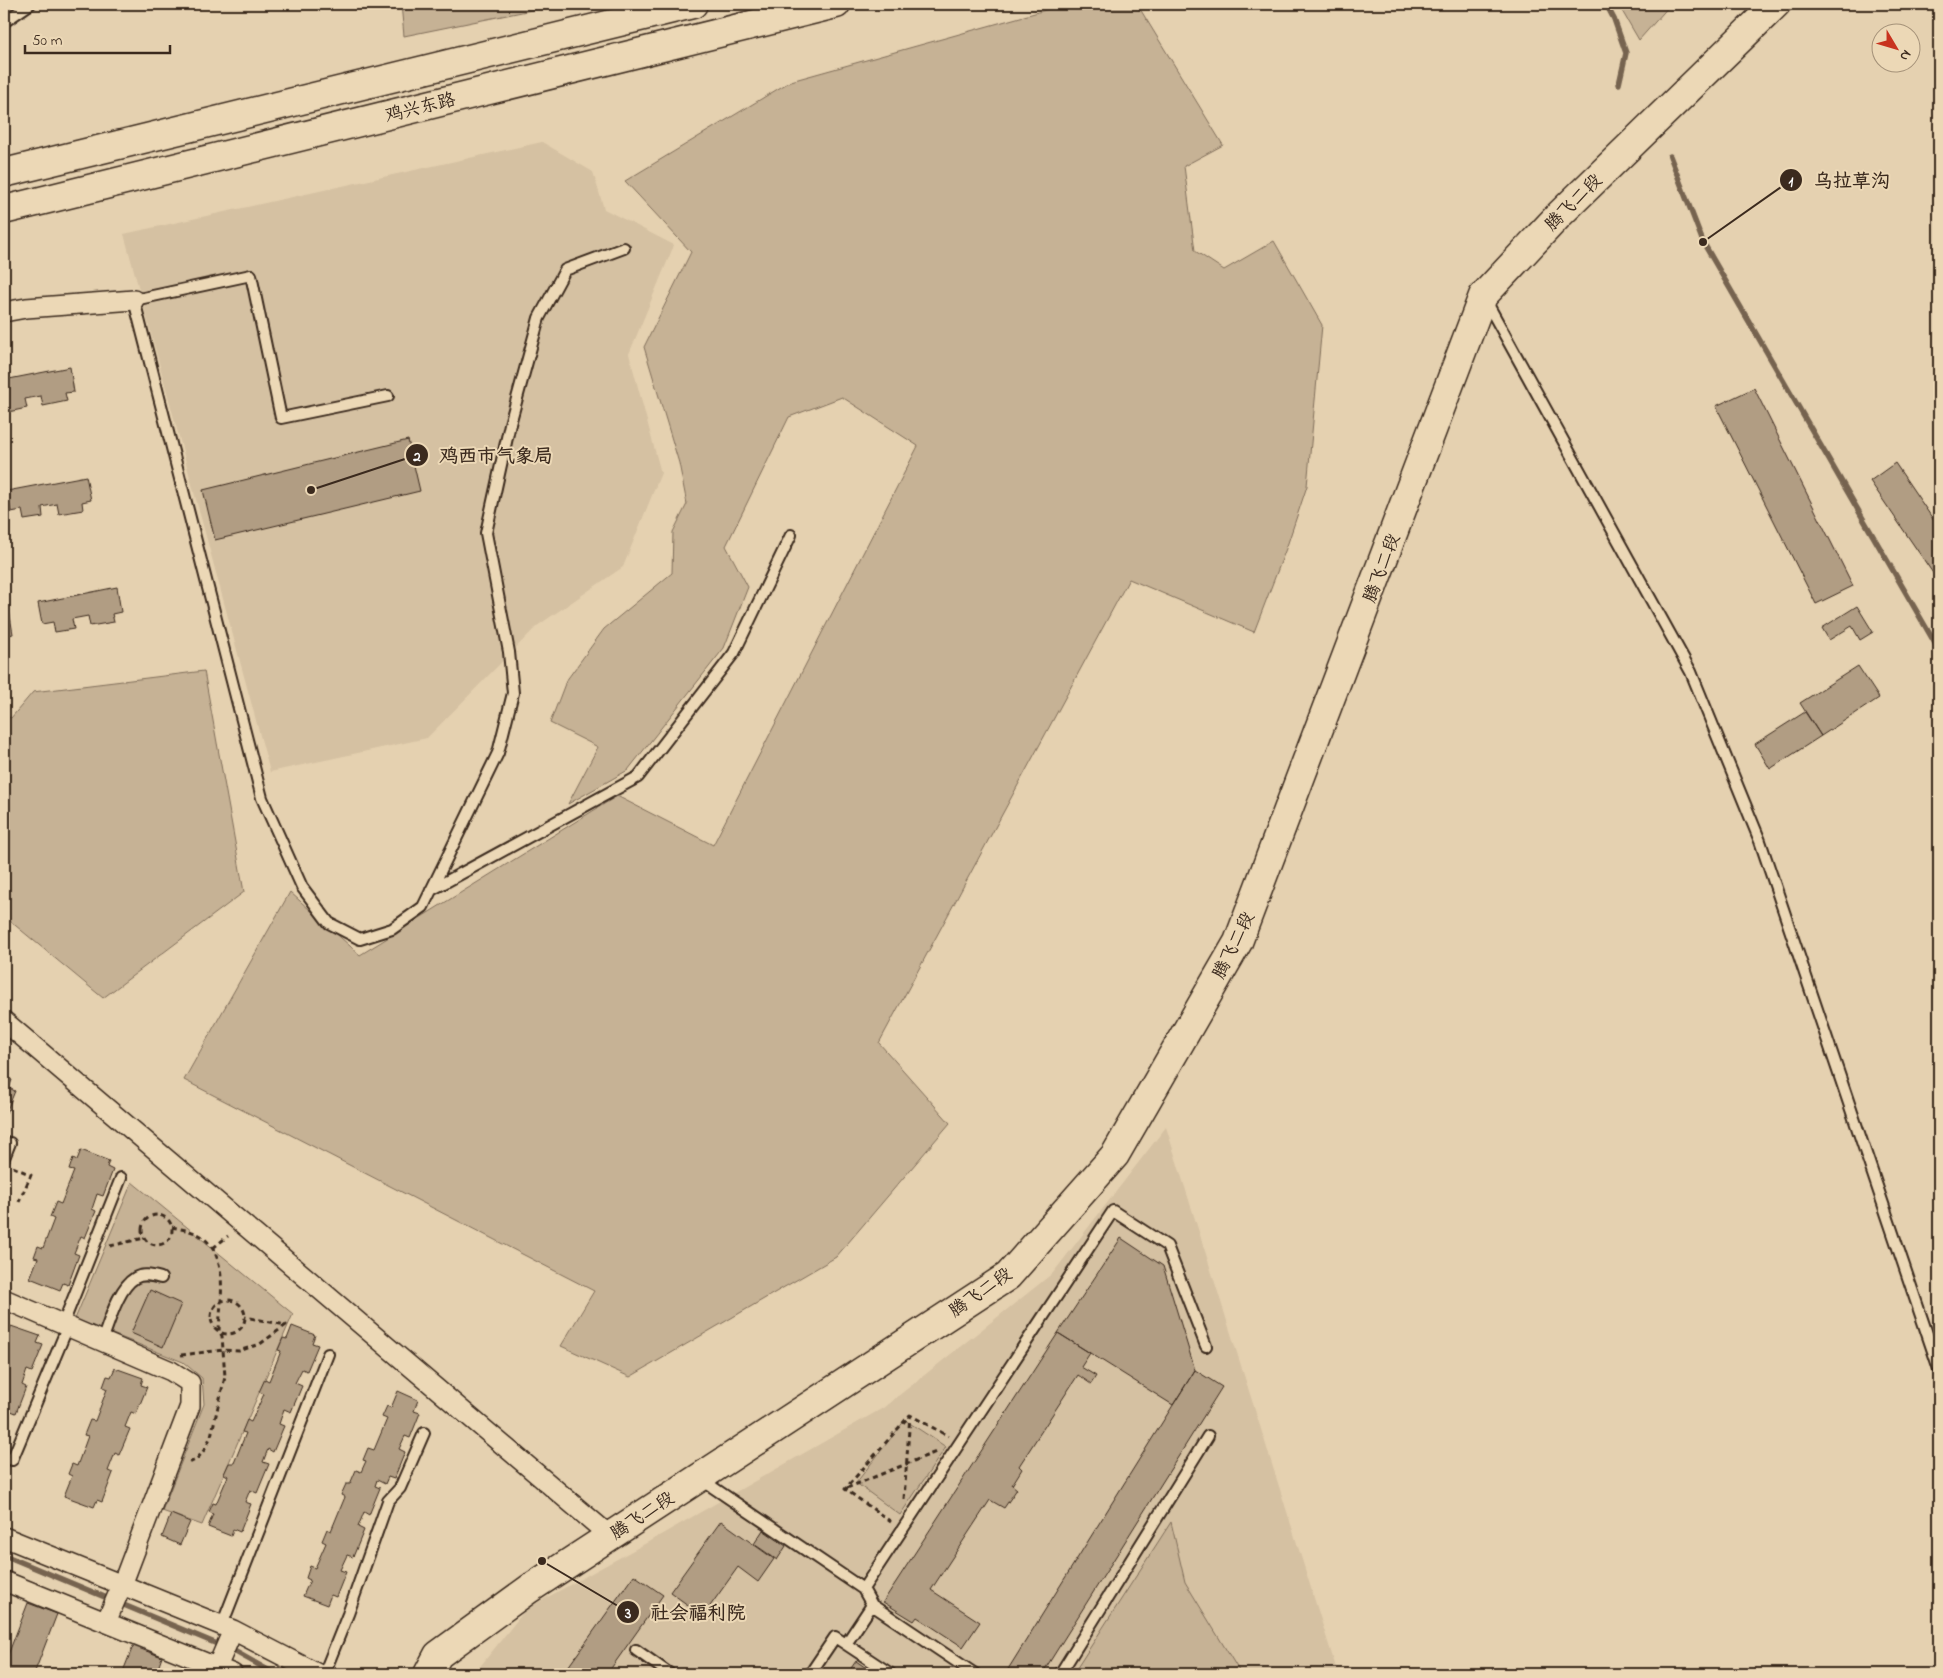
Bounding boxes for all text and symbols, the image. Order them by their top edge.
scale bar [25,22,170,54]
north arrow [1870,22,1920,72]
text: 50 m [32,30,63,52]
text: N [1894,45,1916,65]
street label: 鸡兴东路 [382,88,459,130]
callout: 乌拉草沟 [1779,163,1900,197]
street label: 腾飞二段 [1540,169,1609,238]
text: 乌拉草沟 [1814,169,1890,196]
text: 1 [1789,171,1794,193]
callout: 鸡西市气象局 [404,438,563,472]
text: 鸡西市气象局 [439,444,553,471]
text: 2 [412,446,421,468]
street label: 腾飞二段 [1358,530,1408,607]
street label: 腾飞二段 [1207,908,1262,984]
street label: 腾飞二段 [944,1262,1018,1325]
street label: 腾飞二段 [606,1486,680,1547]
callout: 社会福利院 [616,1595,756,1629]
text: 社会福利院 [650,1601,746,1628]
text: 3 [624,1603,631,1625]

